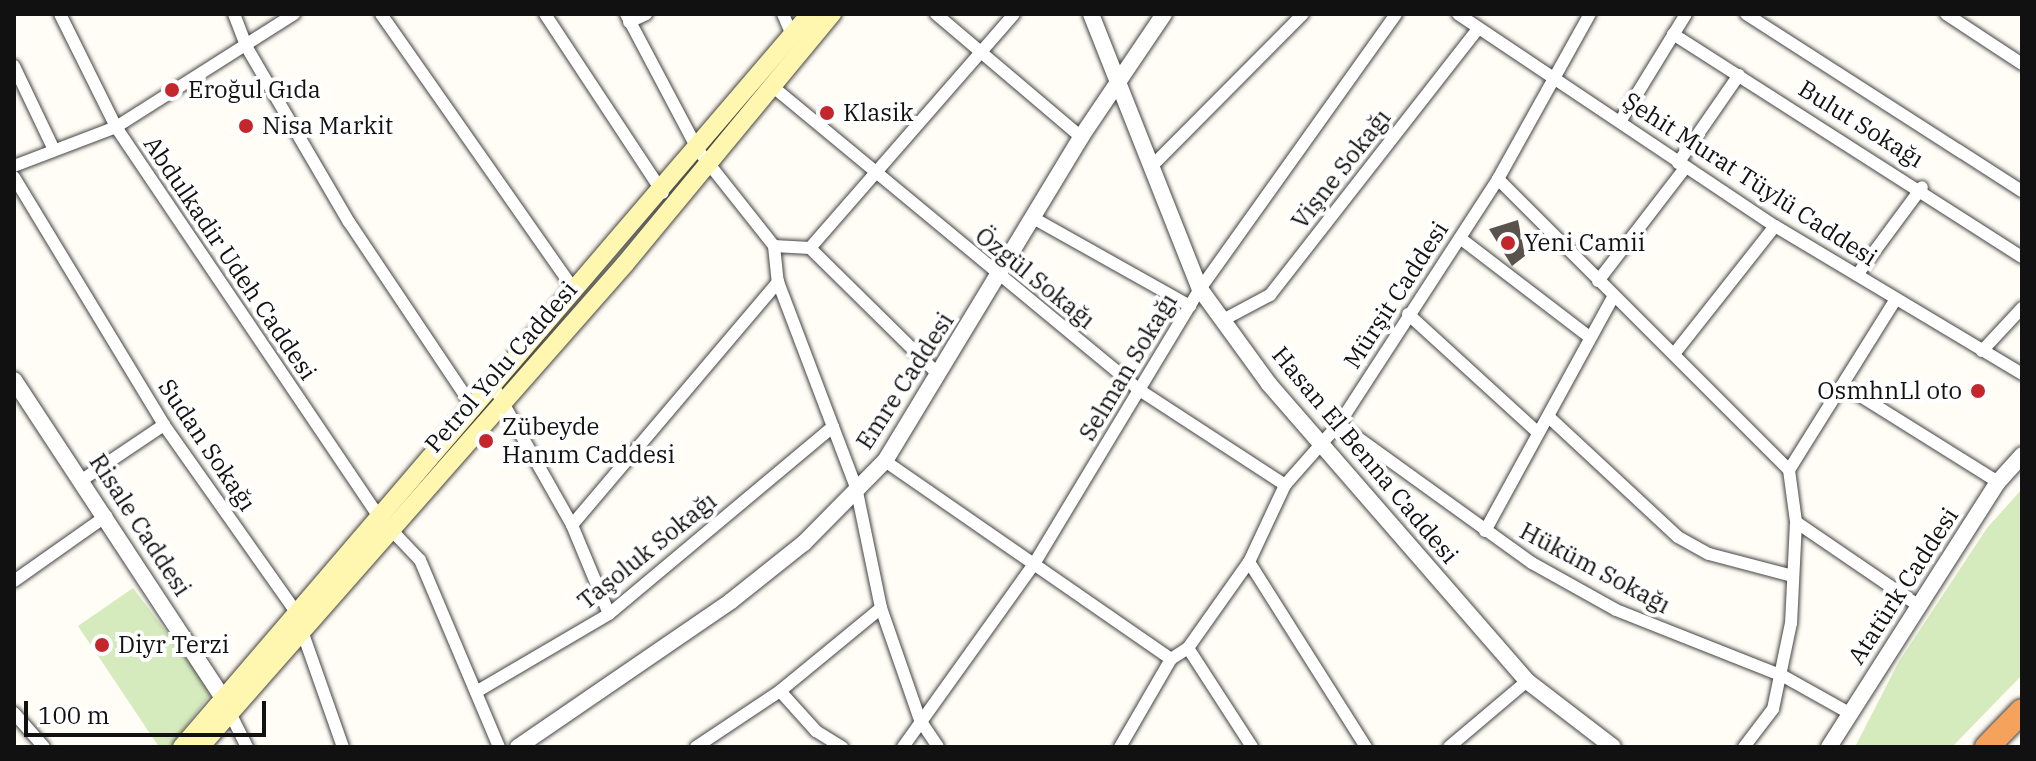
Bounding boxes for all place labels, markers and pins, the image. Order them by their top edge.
place label: Eroğul Gıda [188,76,321,104]
marker: Eroğul Gıda [163,81,181,99]
place label: Klasik [843,99,914,127]
marker: Klasik [818,104,836,122]
place label: Nisa Markit [262,112,393,140]
marker: Nisa Markit [237,117,255,135]
place label: Yeni Camii [1524,229,1645,257]
marker: Yeni Camii [1499,234,1517,252]
place label: OsmhnLl oto [1817,377,1962,405]
marker: OsmhnLl oto [1969,382,1987,400]
place label: Zübeyde Hanım Caddesi [502,413,675,469]
marker: Zübeyde Hanım Caddesi [477,432,495,450]
place label: Diyr Terzi [118,631,229,659]
marker: Diyr Terzi [93,636,111,654]

